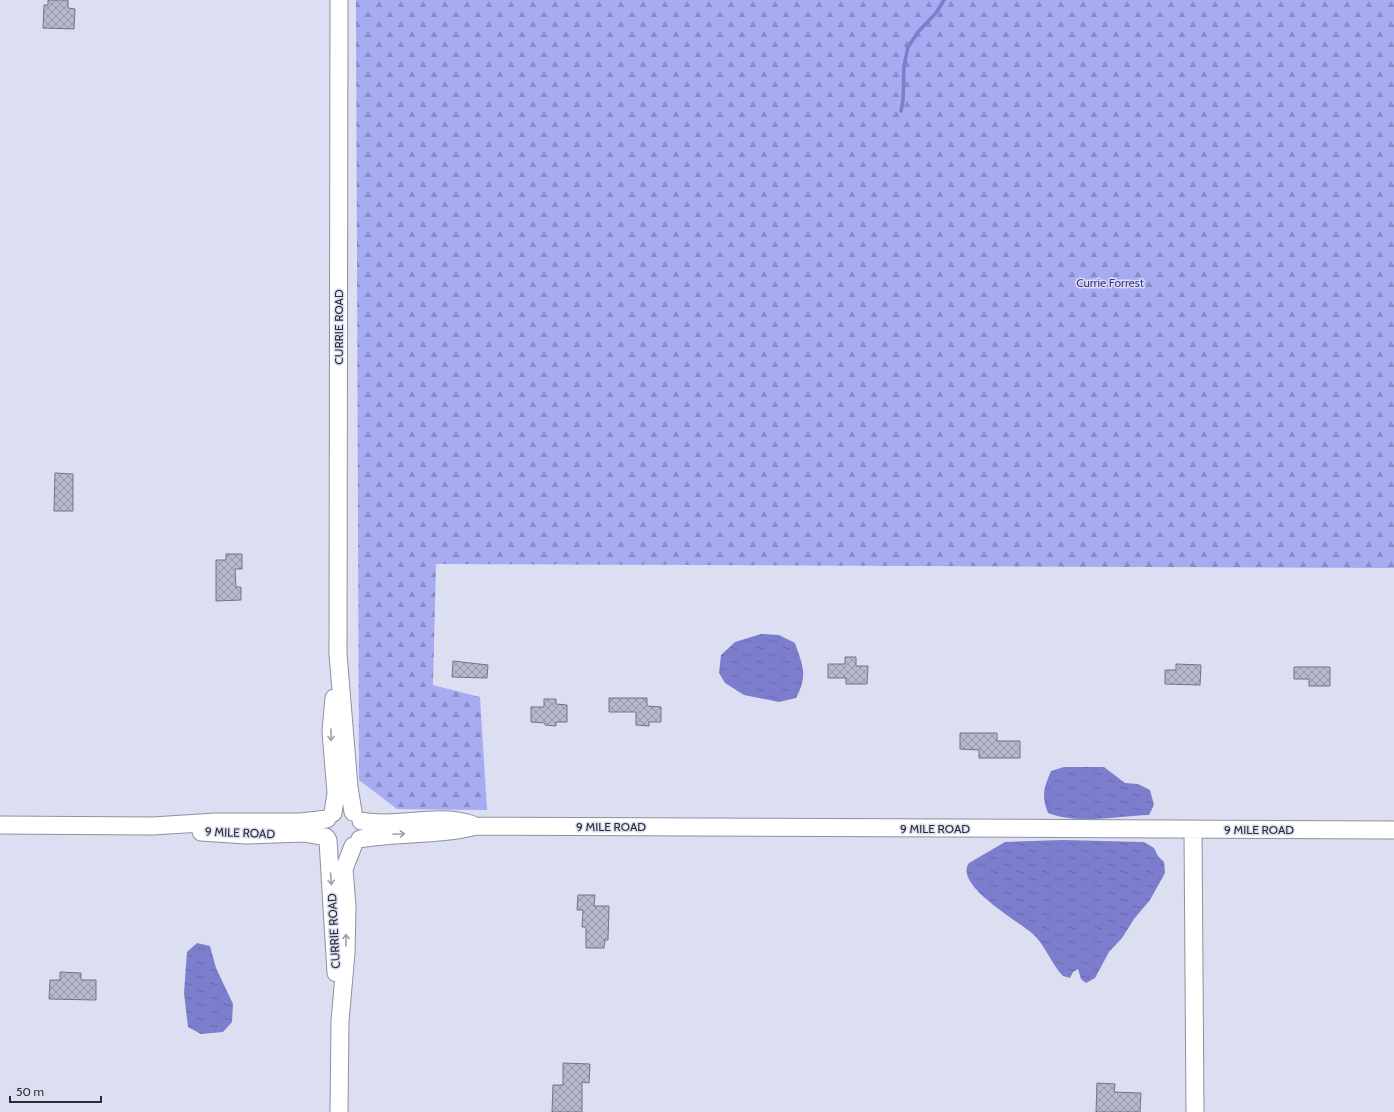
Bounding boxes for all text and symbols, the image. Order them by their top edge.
park label: Currie Forrest [1076,275,1144,290]
street label: CURRIE ROAD [331,289,346,365]
one-way arrow [327,728,335,741]
street label: 9 MILE ROAD [576,819,646,834]
street label: 9 MILE ROAD [900,821,970,836]
street label: 9 MILE ROAD [1224,822,1294,837]
street label: 9 MILE ROAD [205,824,276,841]
one-way arrow [392,830,405,838]
one-way arrow [327,872,334,885]
street label: CURRIE ROAD [324,893,343,969]
one-way arrow [343,934,350,947]
scale bar [10,1078,101,1104]
text: 50 m [16,1084,44,1099]

